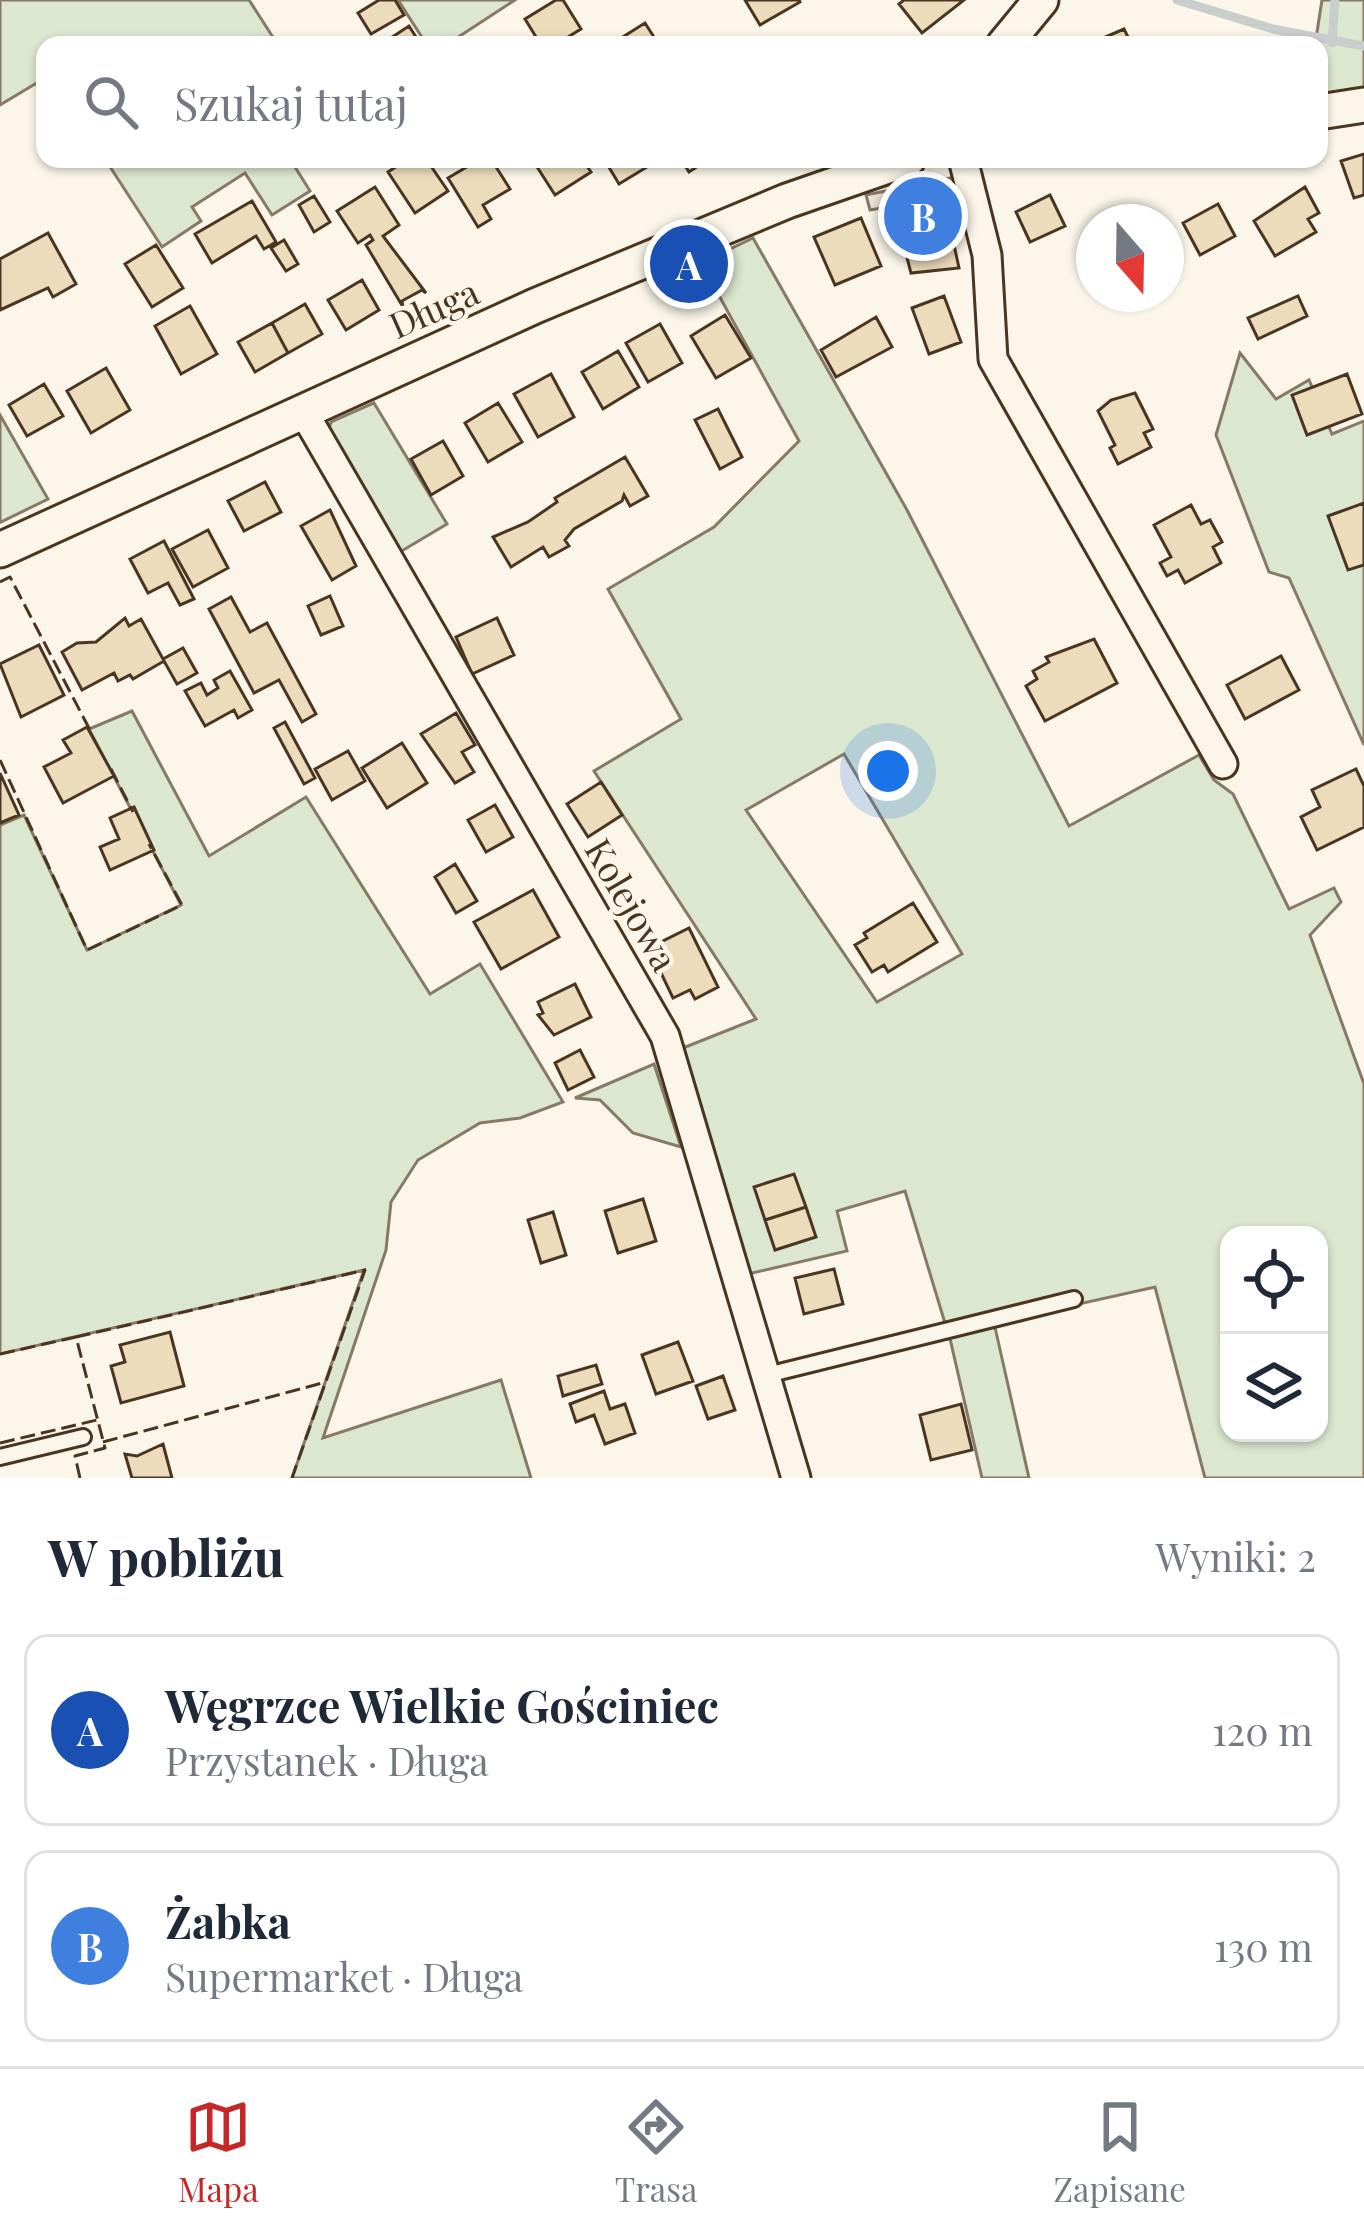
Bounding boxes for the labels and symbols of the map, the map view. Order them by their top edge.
pin: B [884,171,962,261]
north arrow [1076,204,1184,312]
pin: A [650,219,728,309]
street label: Długa [381,266,486,348]
your location [858,741,918,801]
street label: Kolejowa [576,829,690,979]

